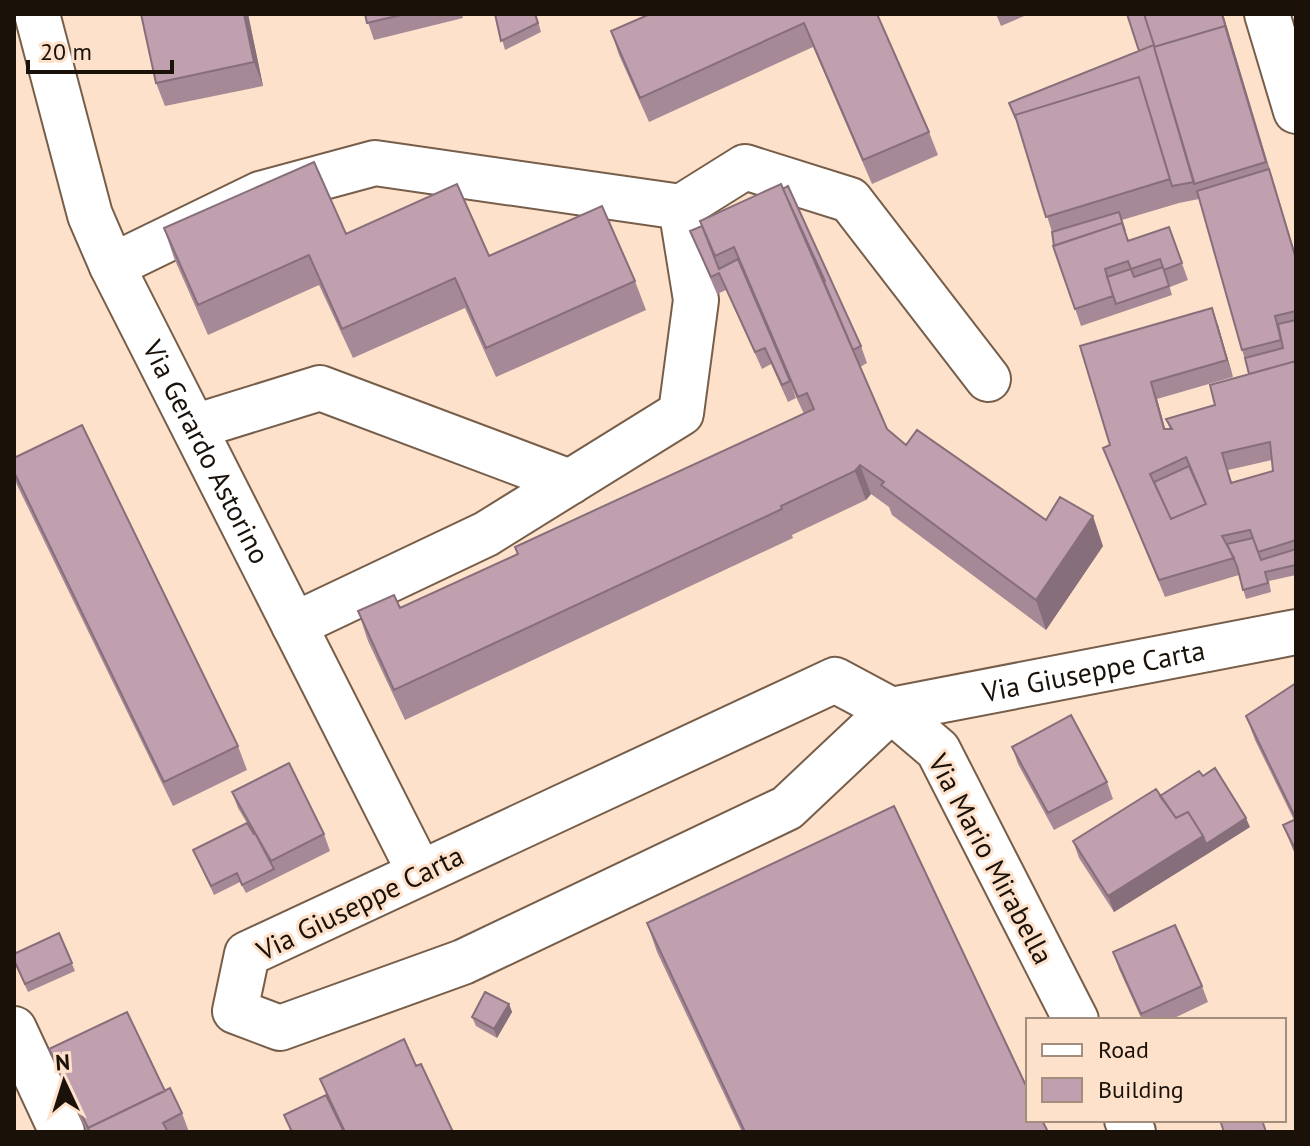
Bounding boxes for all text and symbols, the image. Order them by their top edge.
scale bar [28,24,172,74]
text: 20 m [40,36,92,67]
street label: Via Gerardo Astorino [134,333,279,570]
street label: Via Giuseppe Carta [978,631,1208,710]
street label: Via Mario Mirabella [920,746,1062,970]
street label: Via Giuseppe Carta [249,836,469,969]
legend [1026,1018,1286,1122]
text: Road [1098,1034,1149,1065]
north arrow [24,1042,104,1122]
text: N [54,1048,71,1077]
text: Building [1098,1074,1184,1105]

